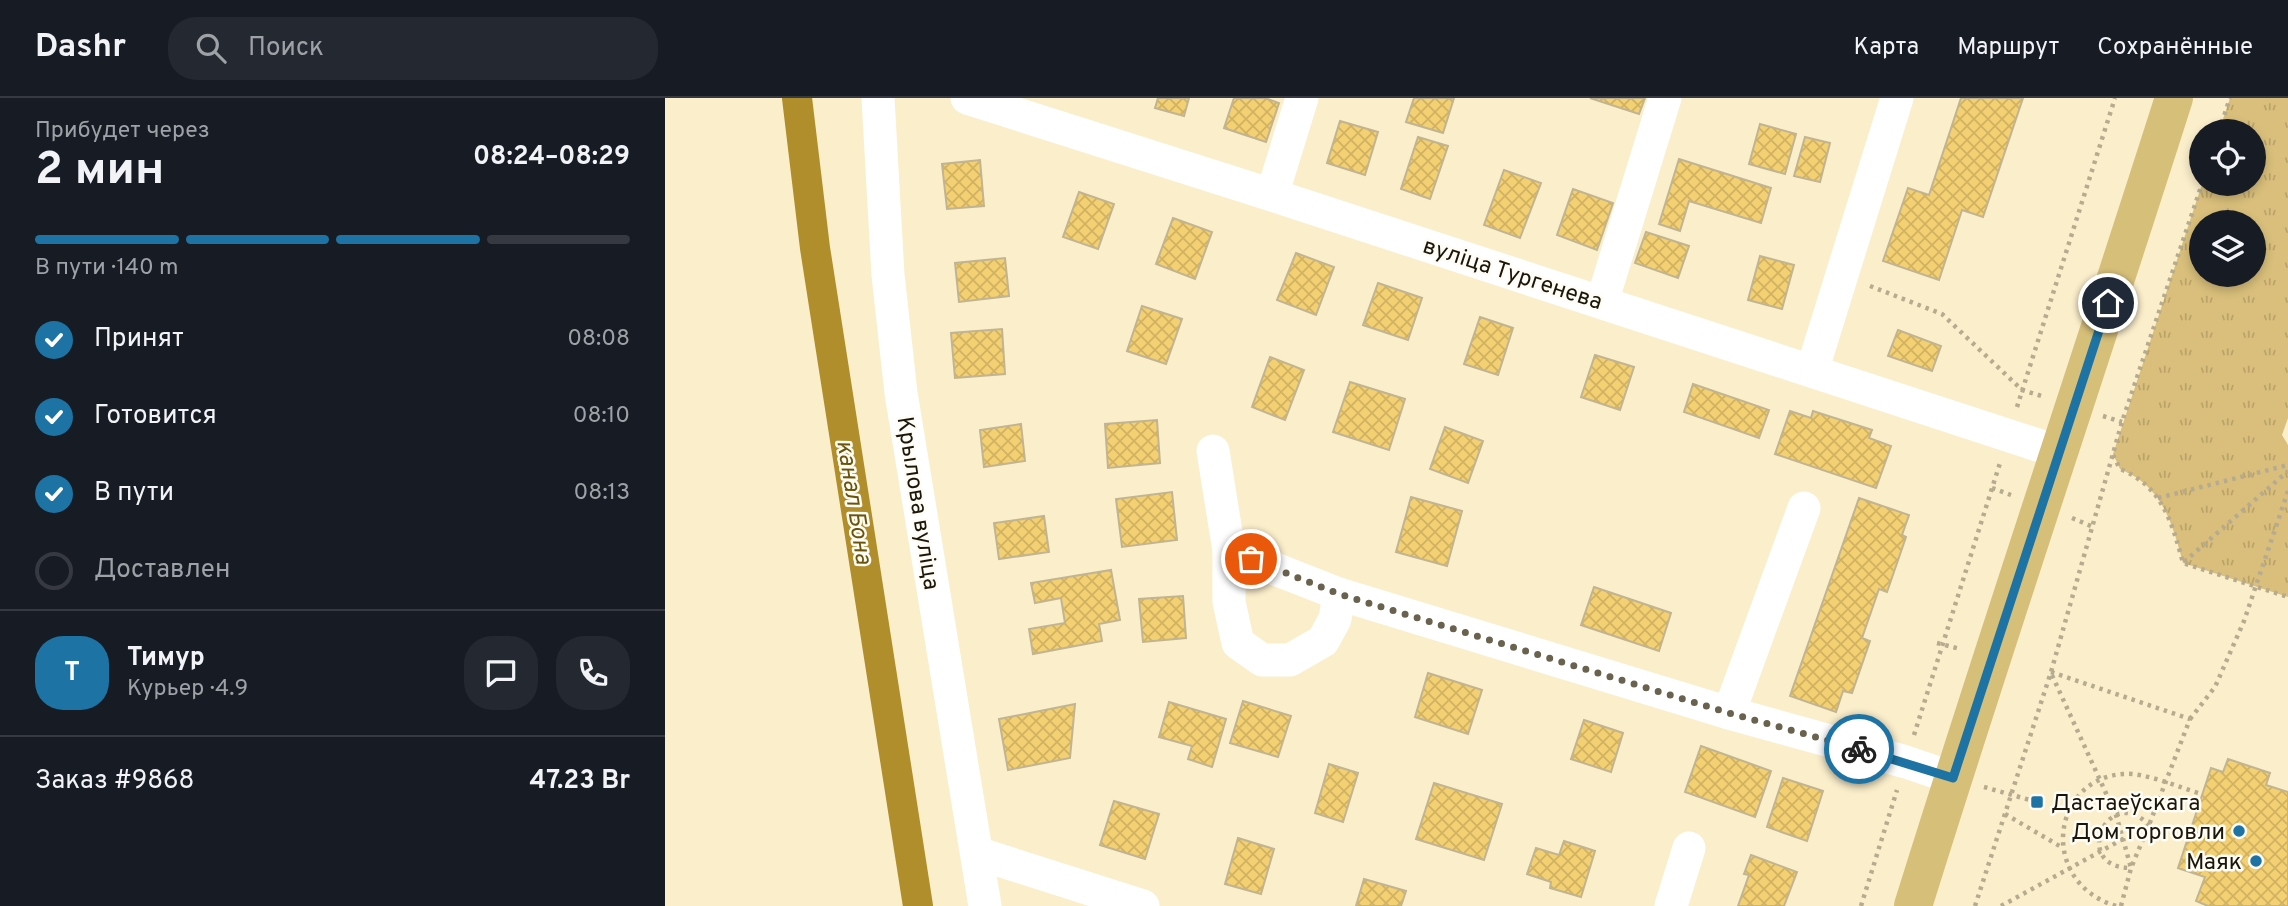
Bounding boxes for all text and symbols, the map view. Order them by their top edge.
search box [168,17,658,80]
text: Dashr [35,27,126,69]
icon: search [192,29,230,67]
text: Поиск [248,32,324,65]
text: Карта [1853,33,1919,63]
text: Маршрут [1957,33,2059,63]
text: Сохранённые [2097,33,2253,63]
text: Прибудет через [35,117,210,146]
map controls [2189,119,2266,287]
button: locate [2189,119,2266,196]
text: 08:24–08:29 [473,141,630,174]
text: 2 мин [35,142,164,201]
button: layers [2189,210,2266,287]
street label: вуліца Тургенева [1419,233,1606,318]
text: В пути · 140 m [35,254,179,283]
pin [2078,273,2138,333]
icon: home [2089,284,2127,322]
icon: check [35,321,73,359]
text: Принят [94,323,184,356]
text: 08:08 [567,325,630,354]
icon: check [35,398,73,436]
text: Готовится [94,400,217,433]
text: 08:10 [573,402,630,431]
street label: Крылова вуліца [889,415,945,592]
water label: канал Бона [828,438,878,567]
icon: check [35,475,73,513]
text: В пути [94,477,174,510]
text: 08:13 [574,479,630,508]
pin [1221,529,1281,589]
icon: bag [1232,540,1270,578]
text: Доставлен [94,554,230,587]
button: chat [464,636,538,710]
button: phone [556,636,630,710]
text: Тимур [127,642,205,675]
text: Т [64,657,80,690]
text: Курьер · 4.9 [127,675,248,704]
courier [1824,714,1894,784]
icon: bike [1840,730,1878,768]
text: Заказ #9868 [35,765,194,798]
text: 47.23 Br [530,765,630,798]
place label: Дастаеўскага [2051,790,2200,819]
marker: Дастаеўскага [2029,794,2045,810]
place label: Дом торговли [2071,819,2225,848]
marker: Дом торговли [2231,823,2247,839]
place label: Маяк [2186,849,2242,878]
marker: Маяк [2248,853,2264,869]

